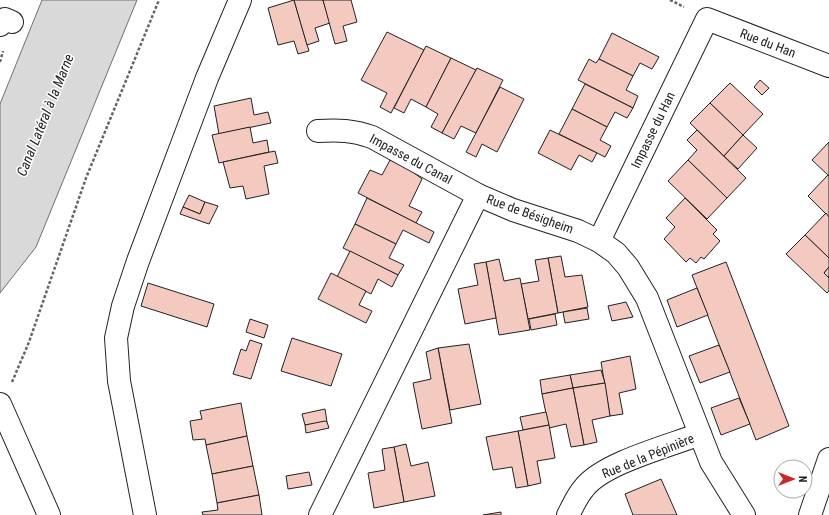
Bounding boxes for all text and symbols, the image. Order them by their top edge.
street label: Rue du Han [738,26,798,60]
water label: Canal Latéral à la Marne [13,52,77,178]
street label: Impasse du Han [628,89,678,171]
street label: Impasse du Canal [367,131,455,187]
street label: Rue de Bésigheim [484,191,576,237]
street label: Rue de la Pépinière [600,431,696,481]
north arrow [773,459,813,499]
text: N [796,476,809,483]

